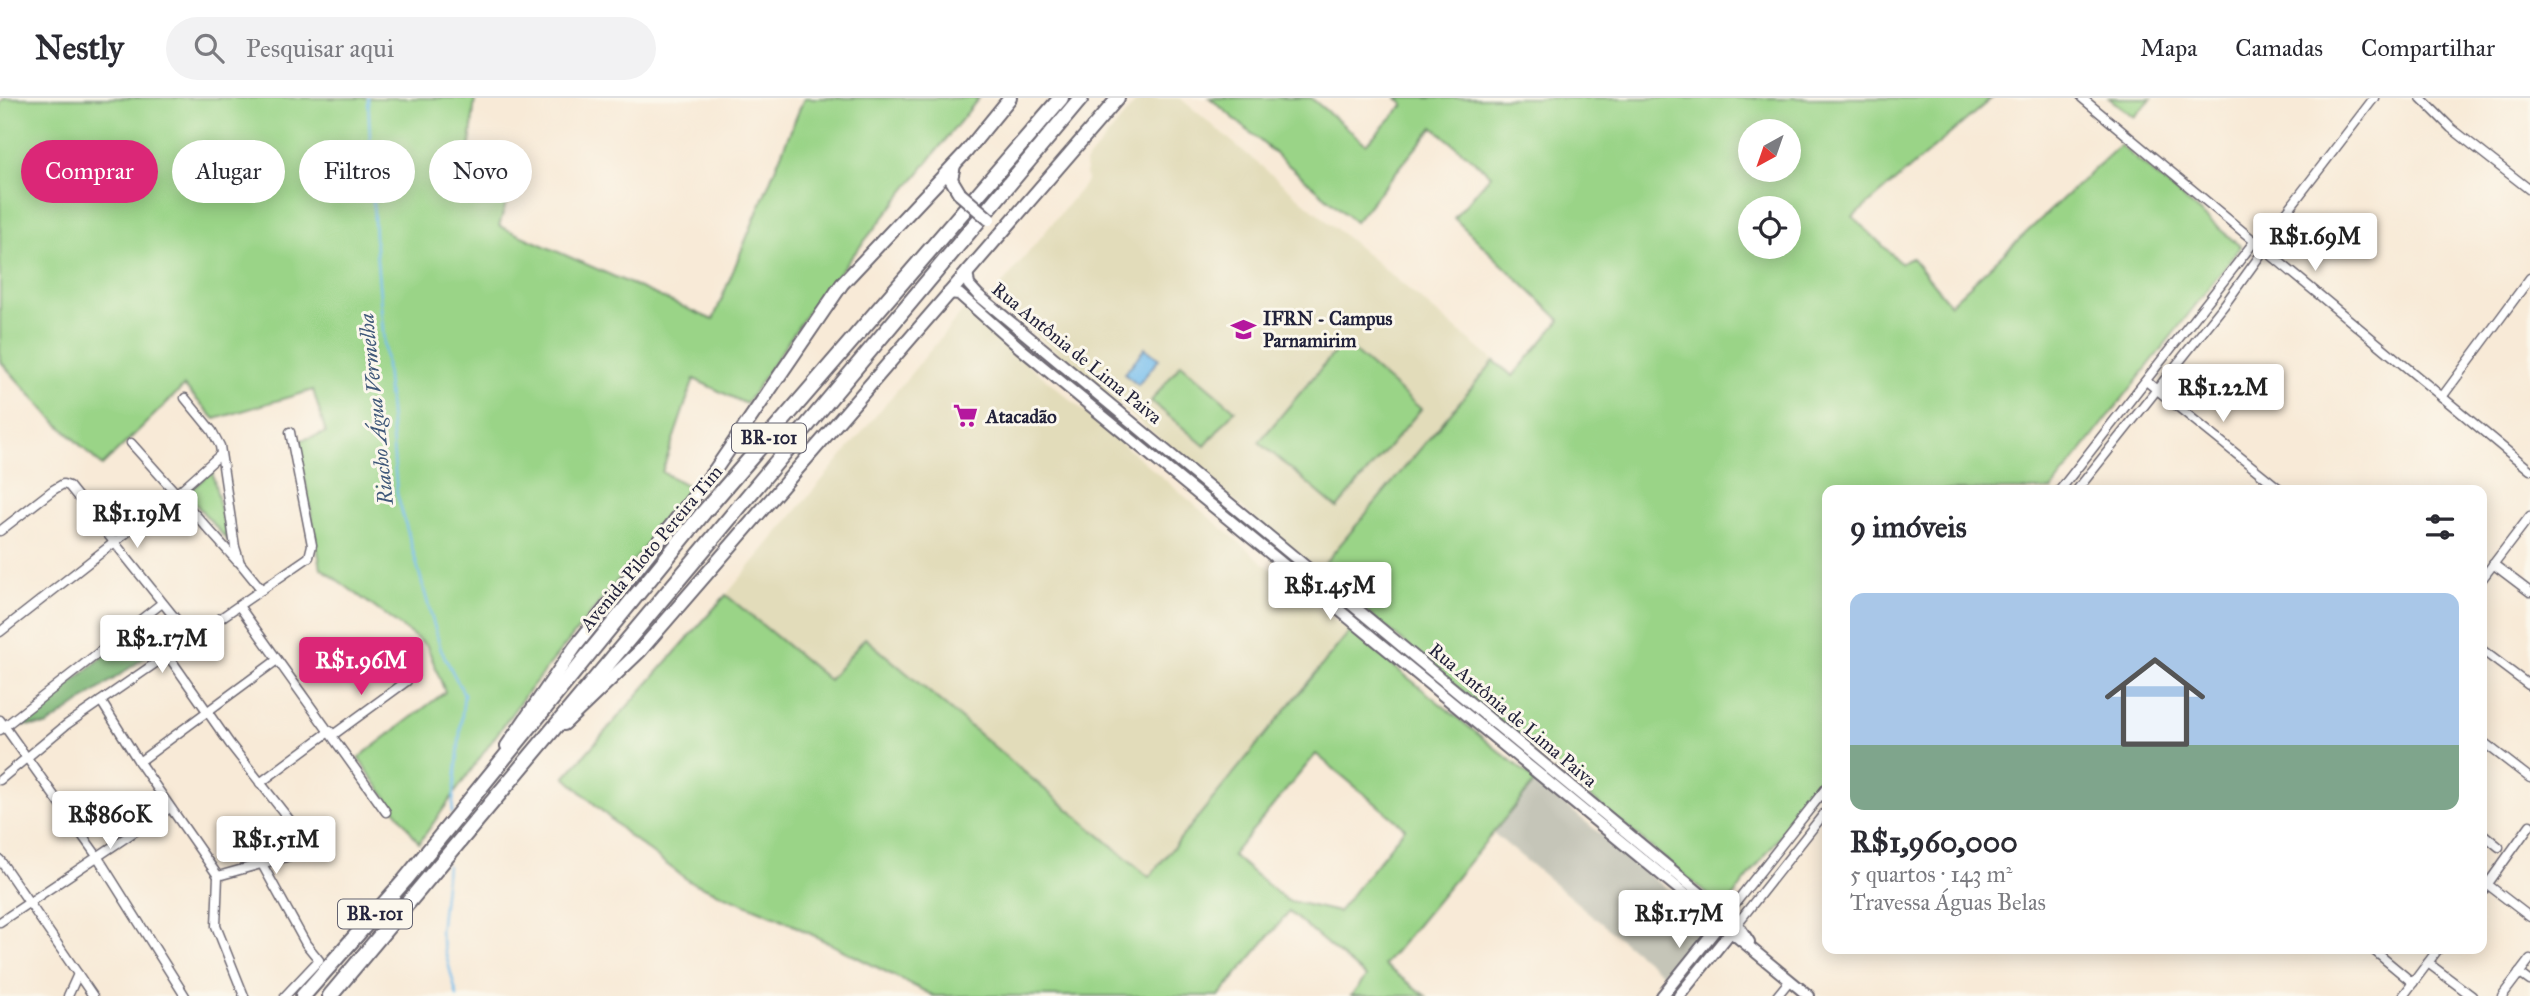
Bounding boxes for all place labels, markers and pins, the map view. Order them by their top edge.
pin: R$1.69M [2250,214,2380,273]
place label: IFRN - Campus Parnamirim [1263,307,1393,352]
school or university icon: IFRN - Campus Parnamirim [1229,315,1257,343]
pin: R$1.22M [2158,364,2288,424]
supermarket icon: Atacadão [952,402,980,430]
place label: Atacadão [984,405,1057,428]
pin: R$1.19M [72,490,202,550]
pin: R$1.45M [1265,562,1395,622]
pin: R$2.17M [97,616,227,675]
pin: R$1.96M [296,638,426,697]
pin: R$860K [53,792,167,851]
pin: R$1.51M [211,816,341,876]
pin: R$1.17M [1614,890,1744,950]

